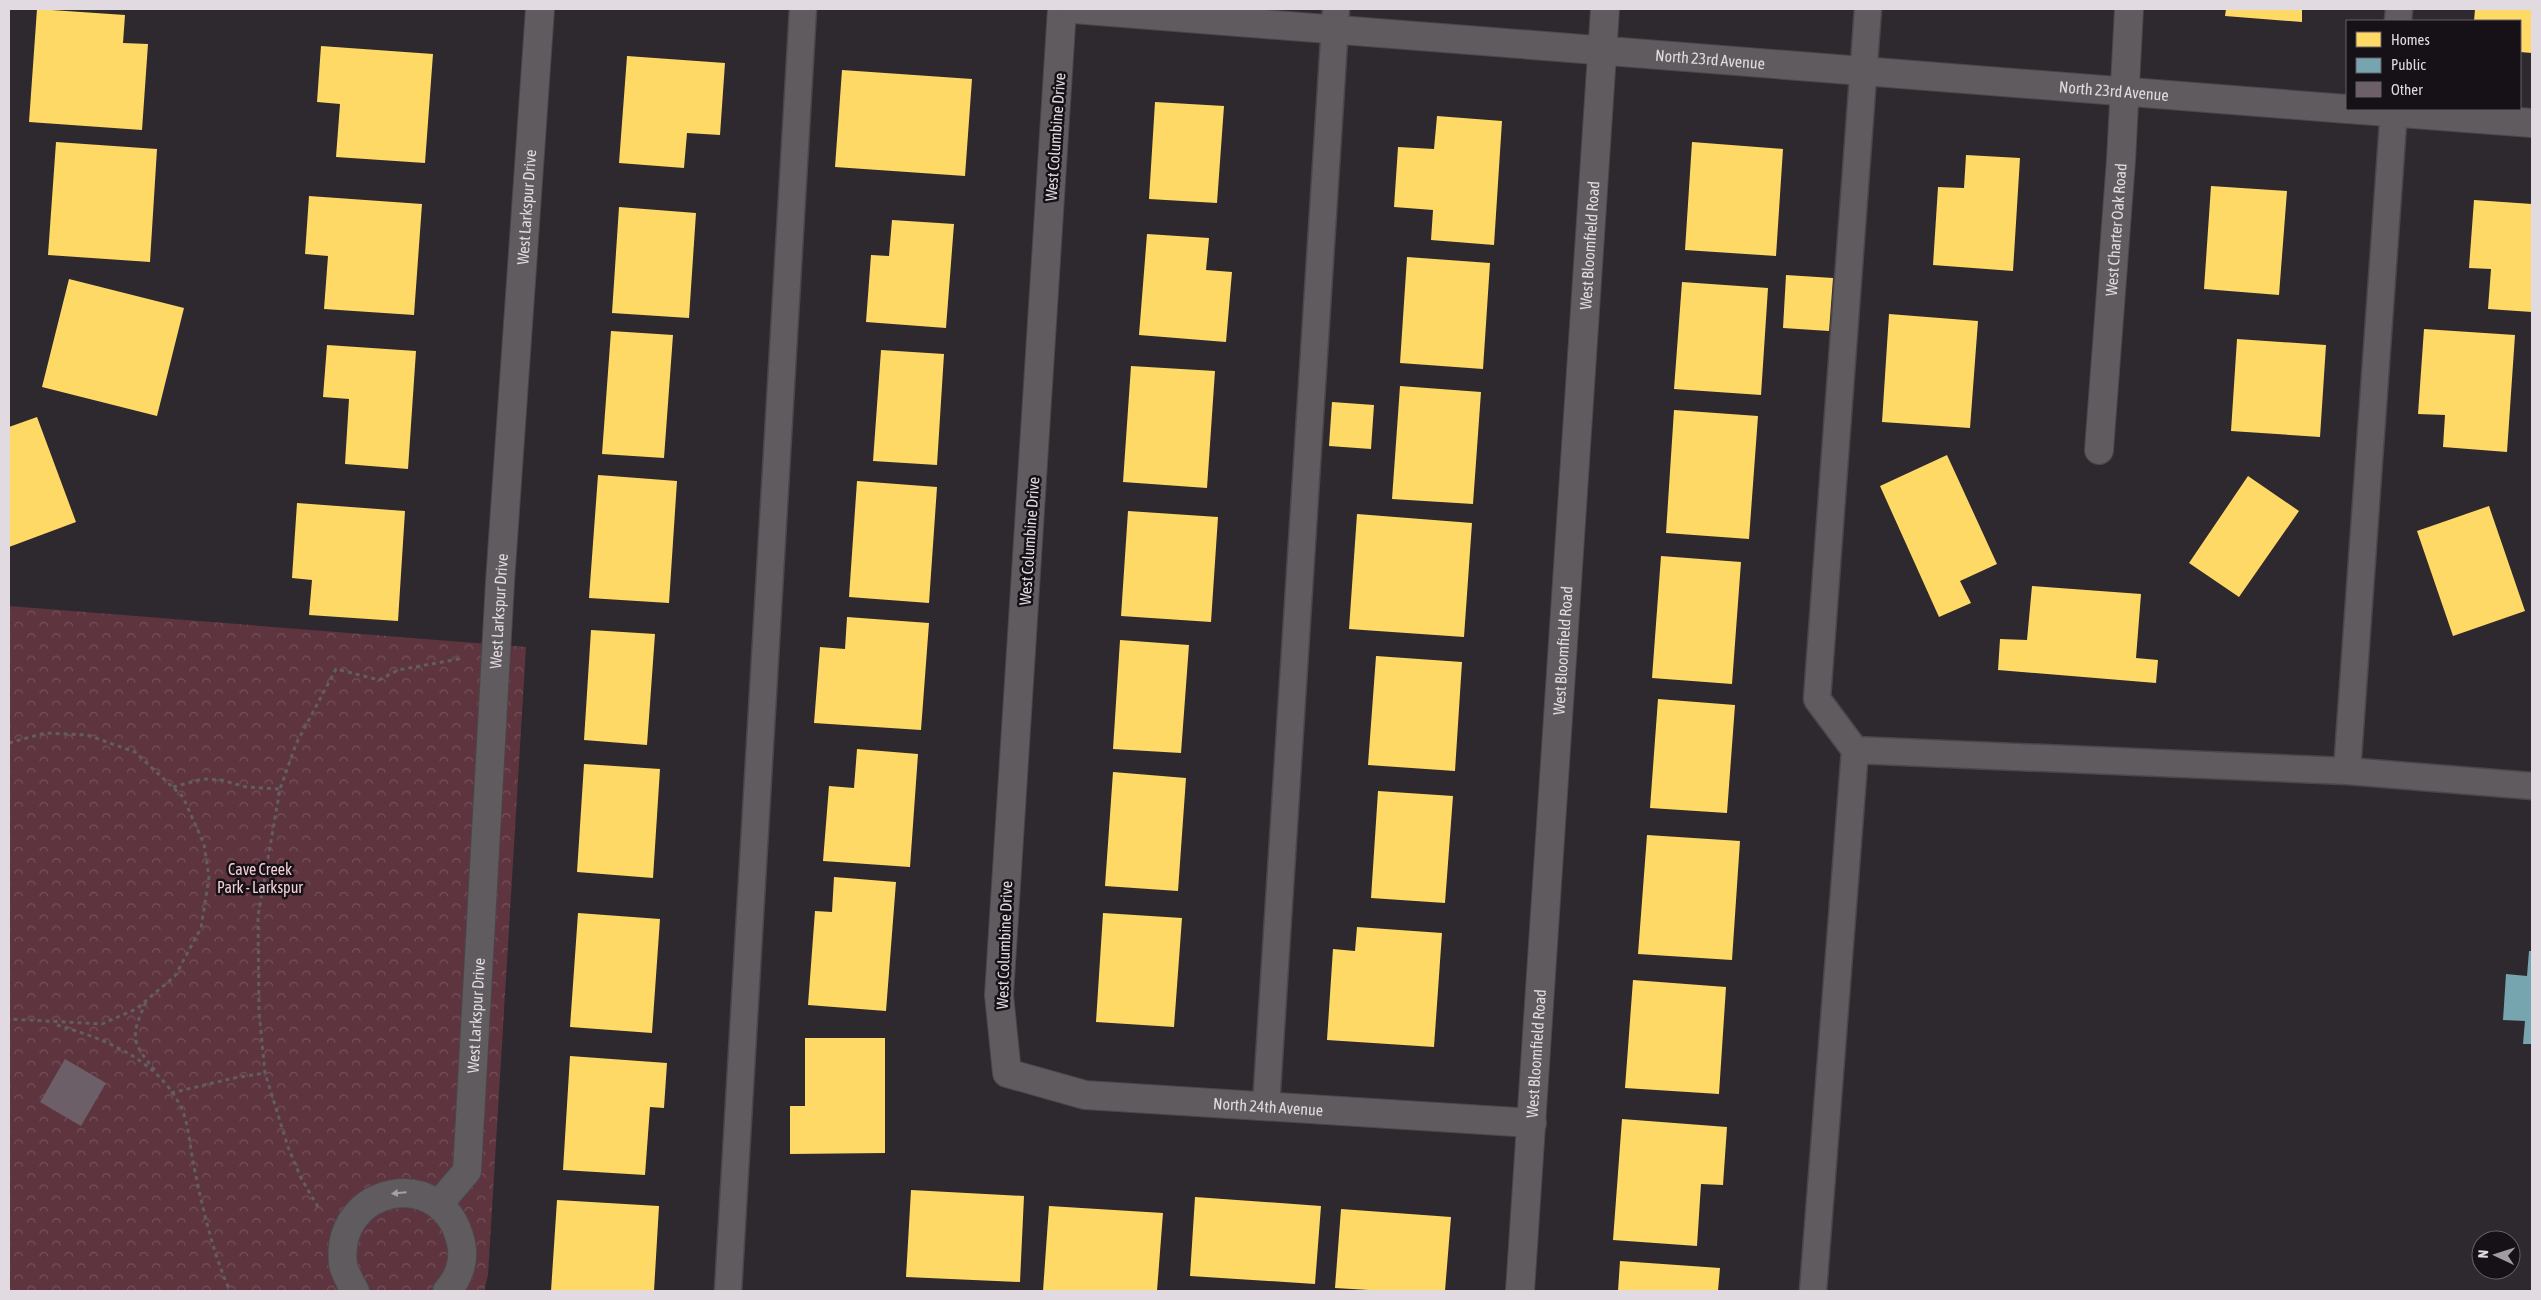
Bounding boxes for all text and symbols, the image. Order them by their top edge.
legend [2346,20,2521,110]
text: Homes [2391,31,2430,48]
street label: North 23rd Avenue [1654,46,1766,72]
text: Public [2391,56,2426,73]
street label: West Columbine Drive [1042,72,1068,202]
street label: North 23rd Avenue [2058,77,2169,104]
text: Other [2391,81,2423,98]
street label: West Larkspur Drive [513,149,539,265]
street label: West Charter Oak Road [2102,163,2130,297]
street label: West Bloomfield Road [1576,180,1603,310]
street label: West Columbine Drive [1016,476,1042,606]
street label: West Larkspur Drive [486,553,511,669]
street label: West Bloomfield Road [1549,585,1576,715]
park label: Cave Creek Park - Larkspur [217,860,303,897]
street label: West Columbine Drive [993,880,1015,1010]
street label: West Larkspur Drive [463,957,488,1074]
street label: West Bloomfield Road [1522,989,1549,1118]
street label: North 24th Avenue [1213,1094,1324,1119]
one-way arrow [390,1190,406,1198]
north arrow [2471,1230,2521,1280]
text: N [2475,1249,2491,1259]

